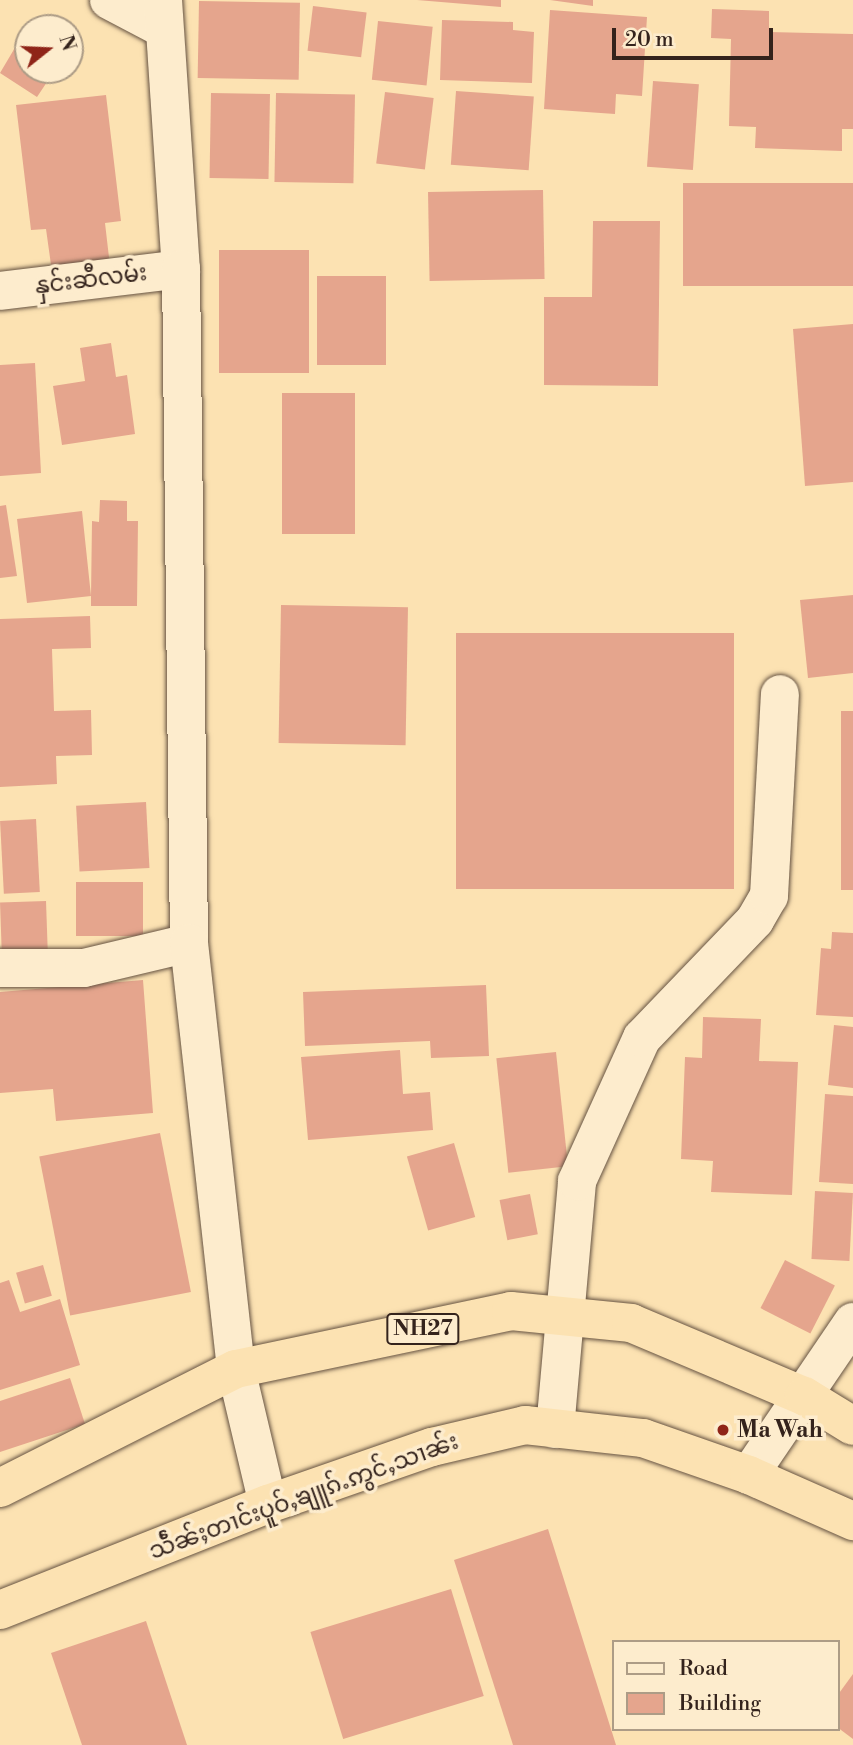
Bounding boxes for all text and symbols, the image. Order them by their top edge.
north arrow [14,14,84,84]
scale bar [615,14,776,58]
text: 20 m [625,27,674,53]
text: N [53,32,81,54]
street label: နှင်းဆီလမ်း [33,259,149,301]
road number: NH27 [386,1312,460,1346]
place label: Ma Wah [737,1416,823,1444]
marker: Ma Wah [715,1422,731,1438]
street label: သဵႅၼ်ႈတၢင်းပူဝ်ႇၶျူၵ်ႉဢွင်ႇသၢၼ်း [146,1428,462,1566]
legend [612,1640,839,1731]
text: Road [679,1656,728,1682]
text: Building [679,1691,761,1717]

